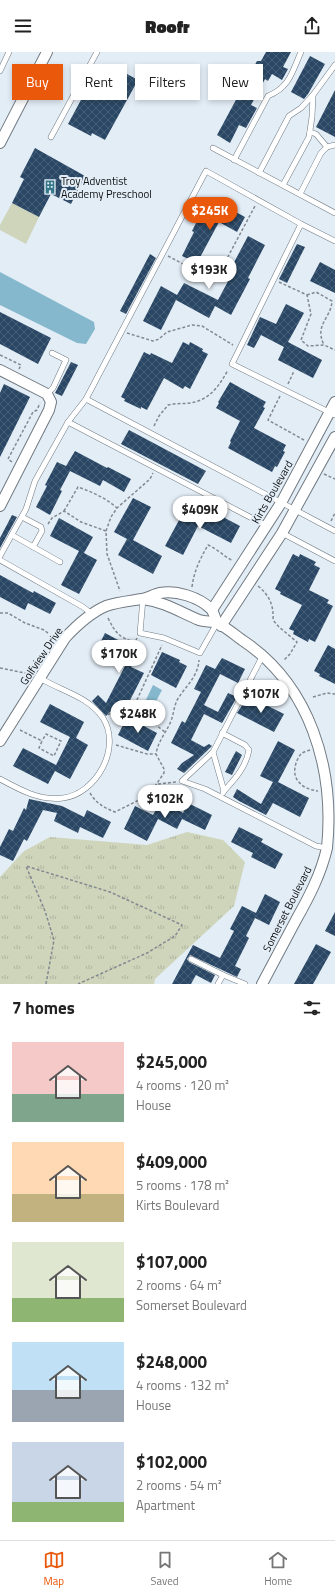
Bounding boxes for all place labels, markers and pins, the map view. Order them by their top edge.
place label: Troy Adventist Academy Preschool [61,173,152,202]
building icon: Troy Adventist Academy Preschool [42,179,58,195]
pin: $245K [182,197,238,231]
pin: $193K [181,256,237,290]
pin: $409K [172,496,228,530]
pin: $170K [91,640,147,674]
pin: $107K [233,680,289,714]
pin: $248K [110,700,166,734]
pin: $102K [137,785,193,819]

